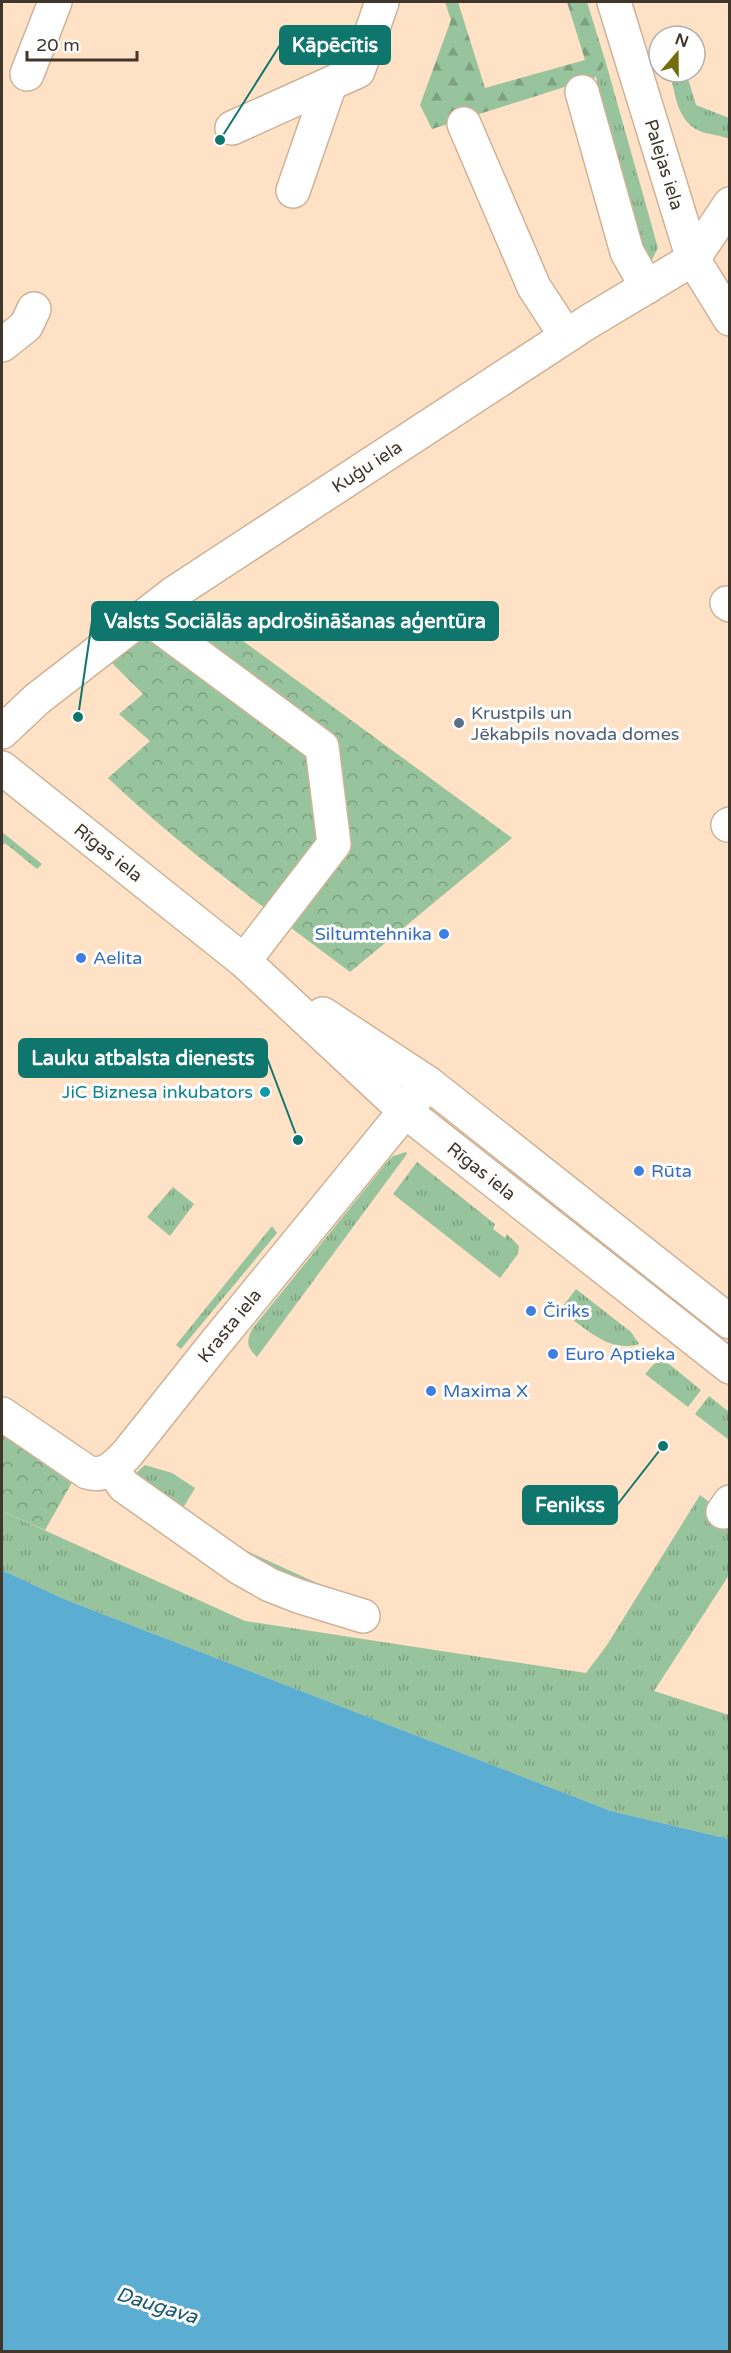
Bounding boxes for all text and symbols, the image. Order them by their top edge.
scale bar [27,24,136,62]
north arrow [647,24,707,84]
callout: Kāpēcītis [280,26,390,64]
text: N [672,29,691,52]
text: 20 m [36,34,80,56]
text: Kāpēcītis [292,34,379,58]
street label: Palejas iela [640,116,688,213]
street label: Kuģu iela [328,436,406,498]
callout: Valsts Sociālās apdrošināšanas aģentūra [92,602,498,640]
text: Valsts Sociālās apdrošināšanas aģentūra [104,610,486,634]
place label: Krustpils un Jēkabpils novada domes [471,702,679,745]
marker: Krustpils un Jēkabpils novada domes [452,716,466,730]
street label: Rīgas iela [70,819,147,887]
place label: Siltumtehnika [315,923,432,945]
marker: Siltumtehnika [437,927,451,941]
place label: Aelita [93,947,142,969]
marker: Aelita [74,951,88,965]
callout: Lauku atbalsta dienests [19,1039,267,1077]
text: Lauku atbalsta dienests [31,1047,255,1071]
place label: JiC Biznesa inkubators [62,1081,253,1103]
marker: JiC Biznesa inkubators [258,1085,272,1099]
street label: Rīgas iela [443,1137,520,1205]
place label: Rūta [651,1160,692,1182]
marker: Rūta [632,1164,646,1178]
street label: Krasta iela [193,1284,266,1367]
place label: Čiriks [543,1300,590,1322]
marker: Čiriks [524,1304,538,1318]
place label: Euro Aptieka [565,1343,675,1365]
marker: Euro Aptieka [546,1347,560,1361]
place label: Maxima X [443,1380,528,1402]
marker: Maxima X [424,1384,438,1398]
callout: Fenikss [523,1486,617,1524]
text: Fenikss [535,1494,605,1518]
water label: Daugava [113,2282,201,2330]

